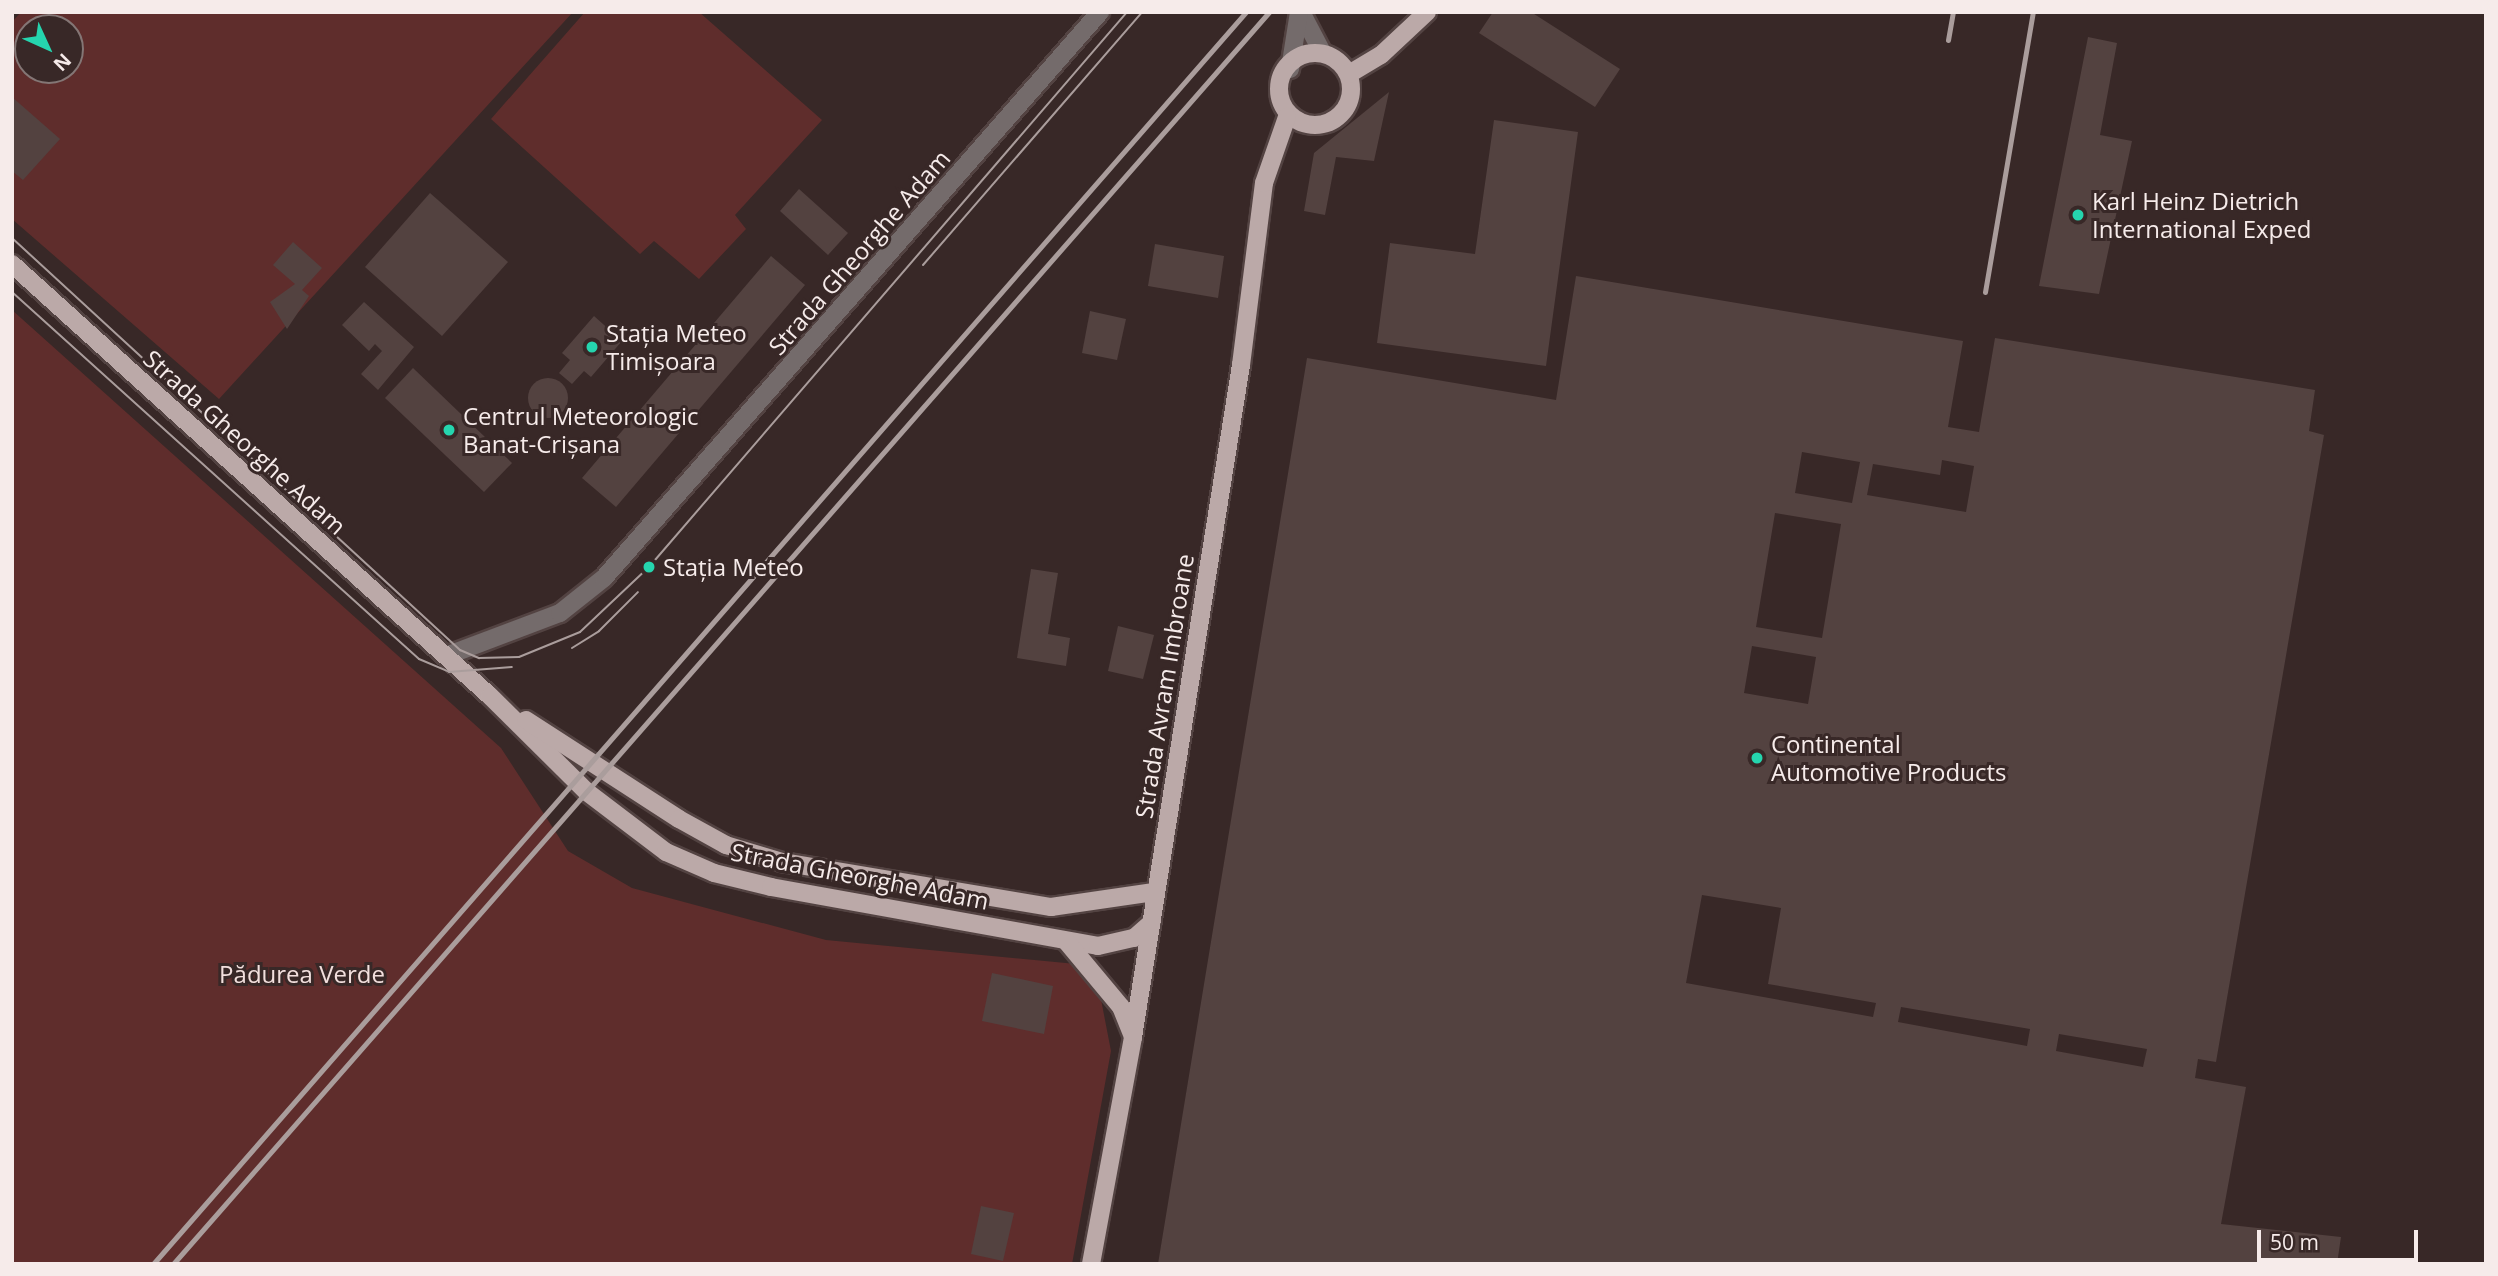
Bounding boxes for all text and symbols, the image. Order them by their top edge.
north arrow [14,14,84,84]
text: N [48,48,77,77]
street label: Strada Gheorghe Adam [762,144,956,360]
place label: Karl Heinz Dietrich International Exped [2092,187,2311,243]
marker: Karl Heinz Dietrich International Exped [2070,207,2086,223]
place label: Stația Meteo Timișoara [606,319,747,375]
marker: Stația Meteo Timișoara [584,339,600,355]
street label: Strada Gheorghe Adam [138,344,352,540]
place label: Centrul Meteorologic Banat-Crișana [463,402,699,458]
marker: Centrul Meteorologic Banat-Crișana [441,422,457,438]
street label: Strada Avram Imbroane [1129,552,1199,820]
place label: Stația Meteo [663,553,804,581]
marker: Stația Meteo [641,559,657,575]
place label: Continental Automotive Products [1771,730,2006,786]
marker: Continental Automotive Products [1749,750,1765,766]
street label: Strada Gheorghe Adam [729,837,991,915]
park label: Pădurea Verde [219,960,385,988]
scale bar [2260,1216,2421,1260]
text: 50 m [2270,1228,2319,1256]

